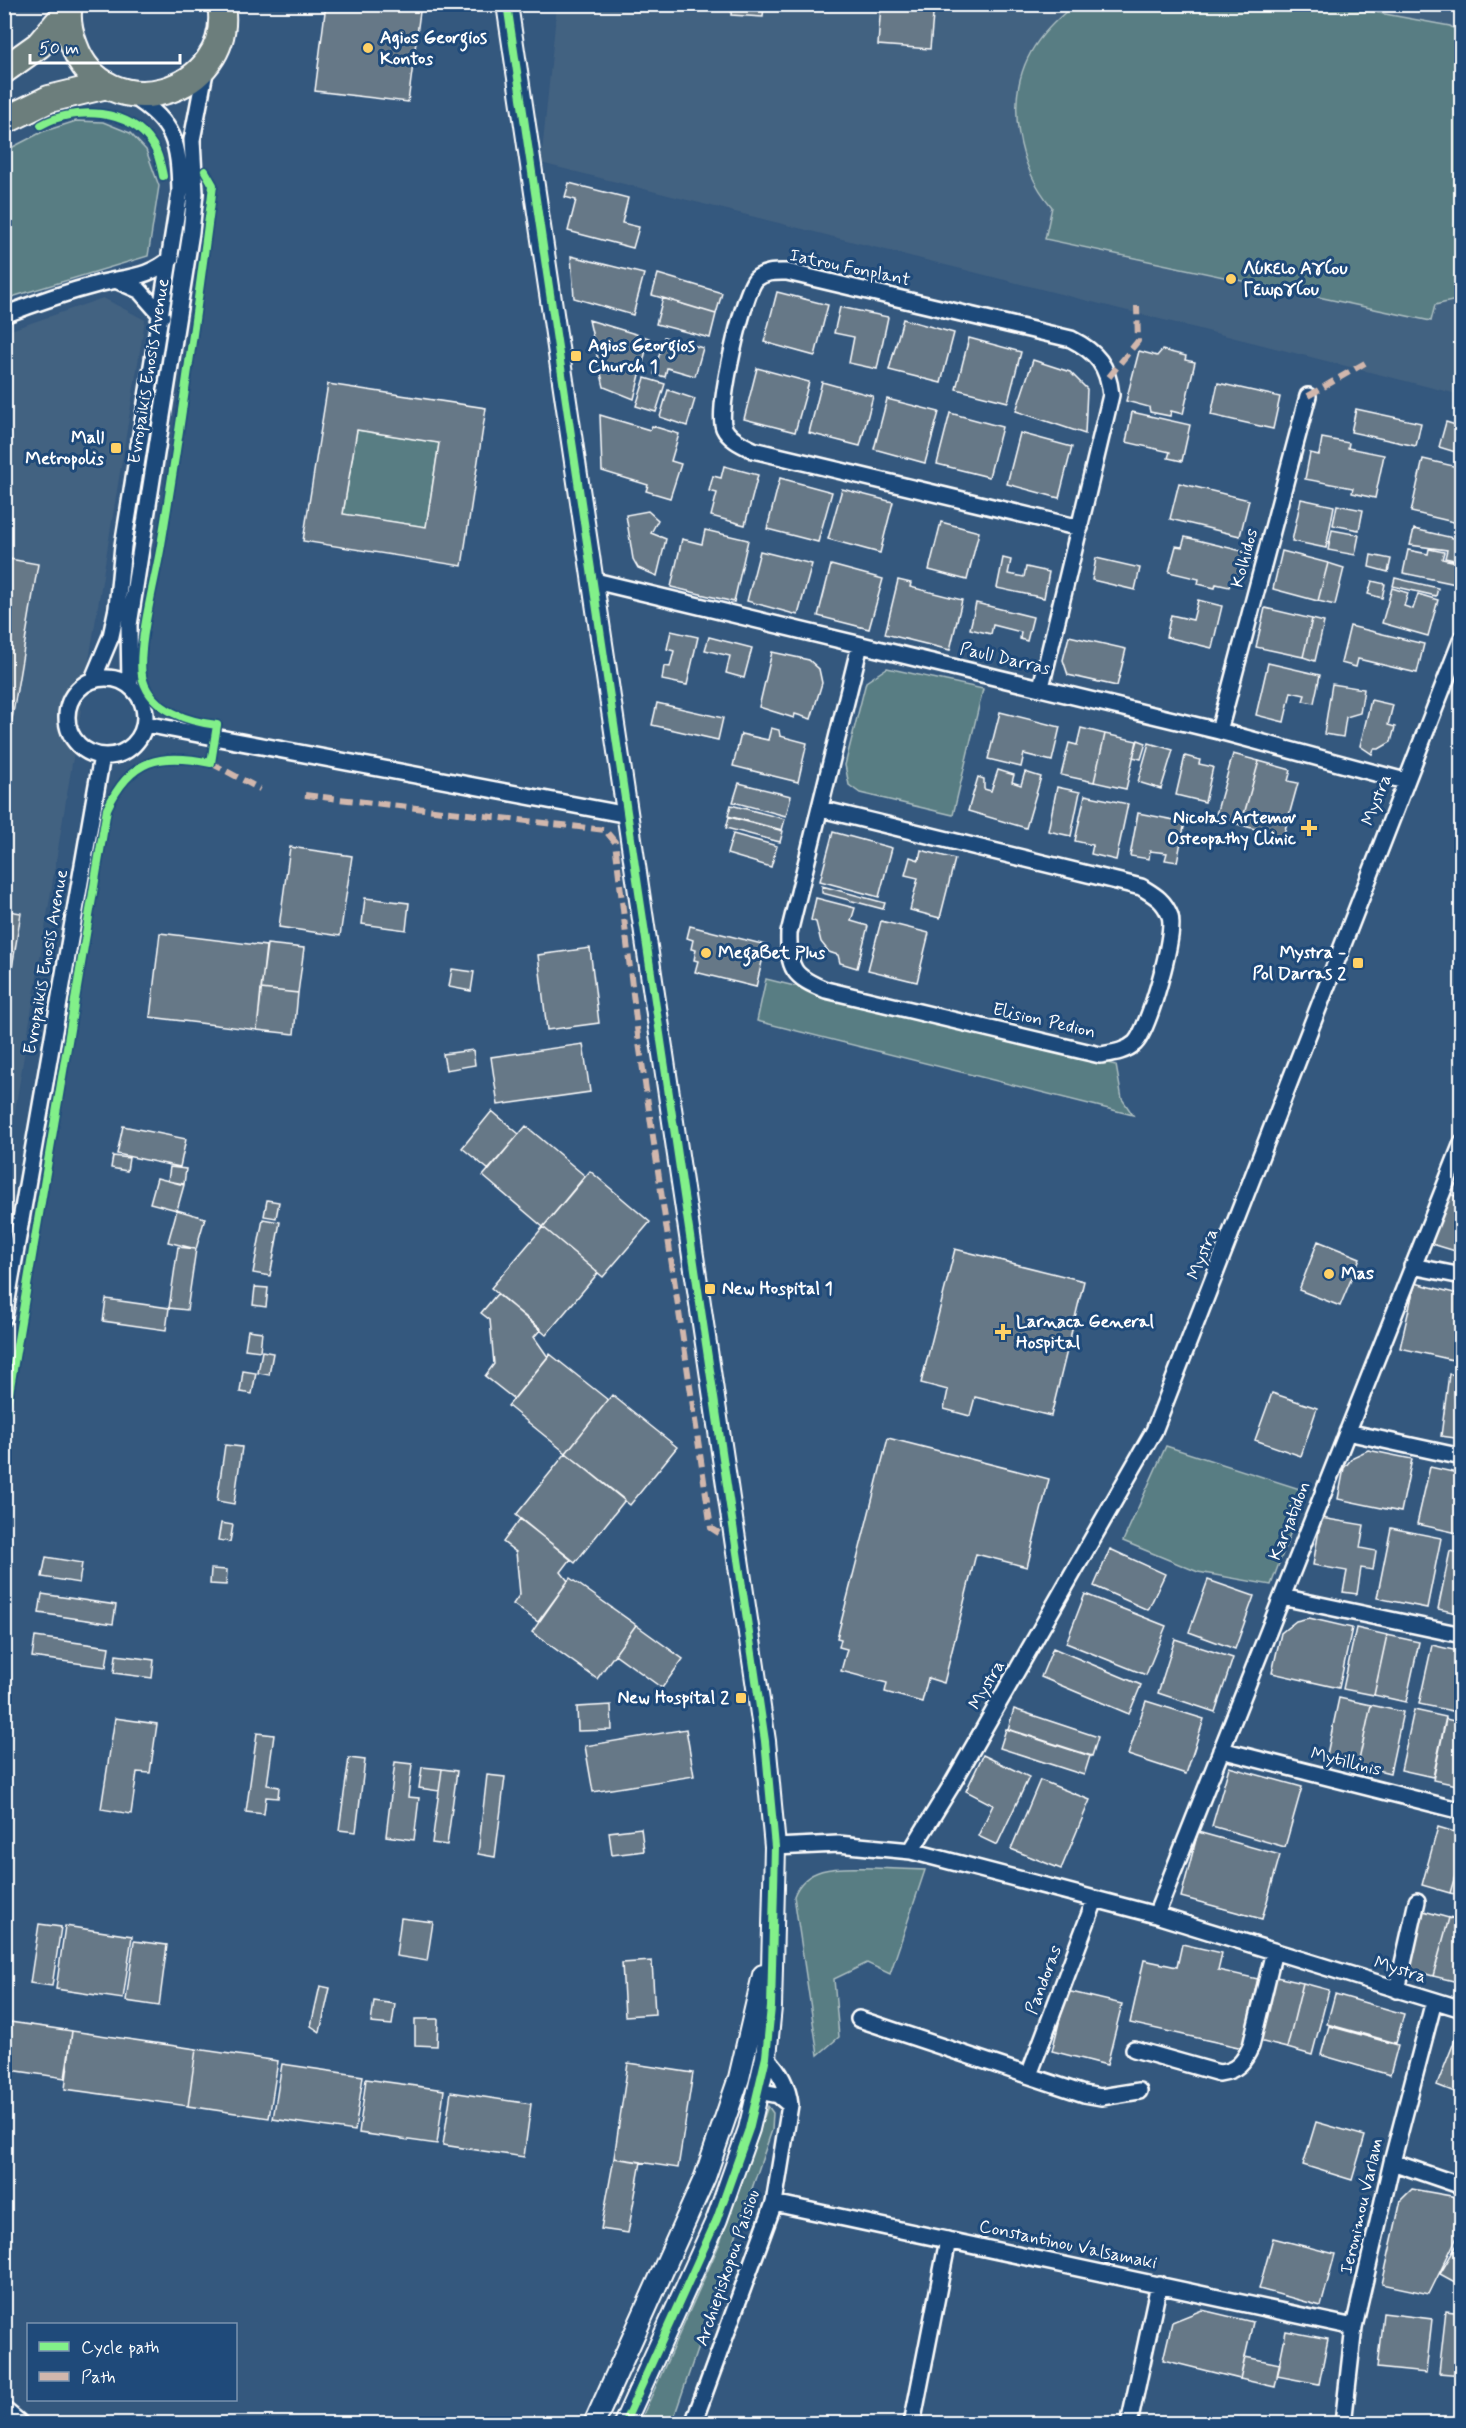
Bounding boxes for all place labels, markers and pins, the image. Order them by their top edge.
place label: Agios Georgios Kontos [380,26,487,71]
marker: Agios Georgios Kontos [361,41,375,55]
place label: Λύκειο Αγίου Γεωργίου [1243,257,1348,302]
marker: Λύκειο Αγίου Γεωργίου [1224,272,1238,286]
place label: Agios Georgios Church 1 [588,334,695,379]
marker: Agios Georgios Church 1 [569,349,583,363]
place label: Mall Metropolis [25,426,104,471]
marker: Mall Metropolis [109,441,123,455]
place label: Nicolas Artemov Osteopathy Clinic [1167,806,1297,851]
marker: Nicolas Artemov Osteopathy Clinic [1300,819,1318,837]
place label: MegaBet Plus [718,941,825,967]
place label: Mystra - Pol Darras 2 [1252,941,1346,986]
marker: MegaBet Plus [699,946,713,960]
marker: Mystra - Pol Darras 2 [1351,956,1365,970]
place label: Mas [1341,1262,1374,1286]
marker: Mas [1322,1267,1336,1281]
place label: New Hospital 1 [722,1277,833,1301]
marker: New Hospital 1 [703,1282,717,1296]
place label: Larnaca General Hospital [1016,1310,1154,1355]
marker: Larnaca General Hospital [994,1323,1012,1341]
place label: New Hospital 2 [617,1686,729,1710]
marker: New Hospital 2 [734,1691,748,1705]

